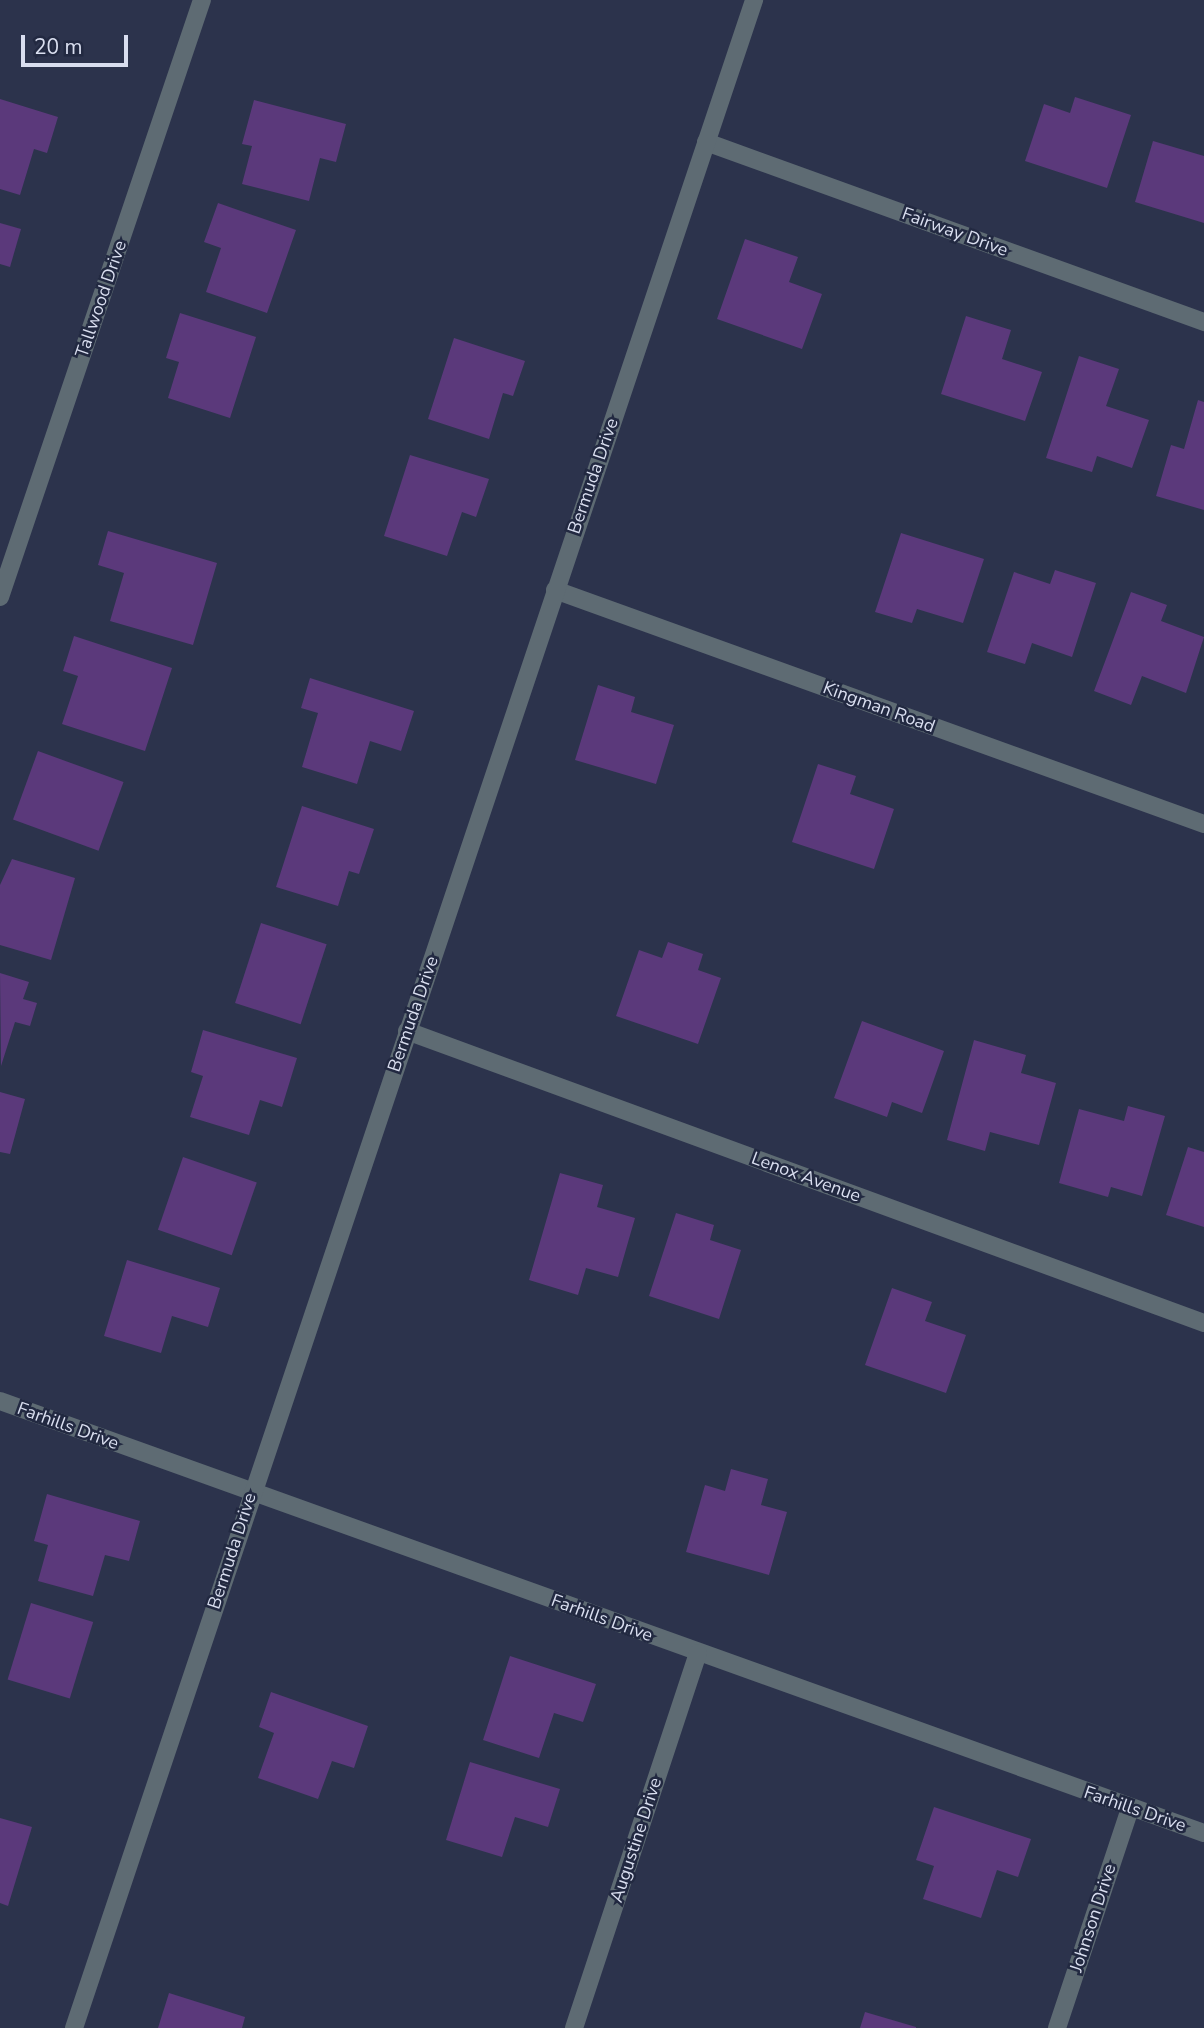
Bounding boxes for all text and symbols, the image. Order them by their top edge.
scale bar [24,21,131,65]
text: 20 m [34,33,83,61]
street label: Fairway Drive [899,203,1011,261]
street label: Tallwood Drive [71,238,131,360]
street label: Bermuda Drive [563,415,623,537]
street label: Kingman Road [820,677,938,737]
street label: Bermuda Drive [383,953,443,1075]
street label: Lenox Avenue [748,1147,864,1207]
street label: Farhills Drive [14,1398,122,1454]
street label: Bermuda Drive [203,1490,261,1612]
street label: Farhills Drive [548,1590,656,1646]
street label: Augustine Drive [606,1775,666,1905]
street label: Farhills Drive [1081,1781,1189,1837]
street label: Johnson Drive [1065,1861,1121,1975]

